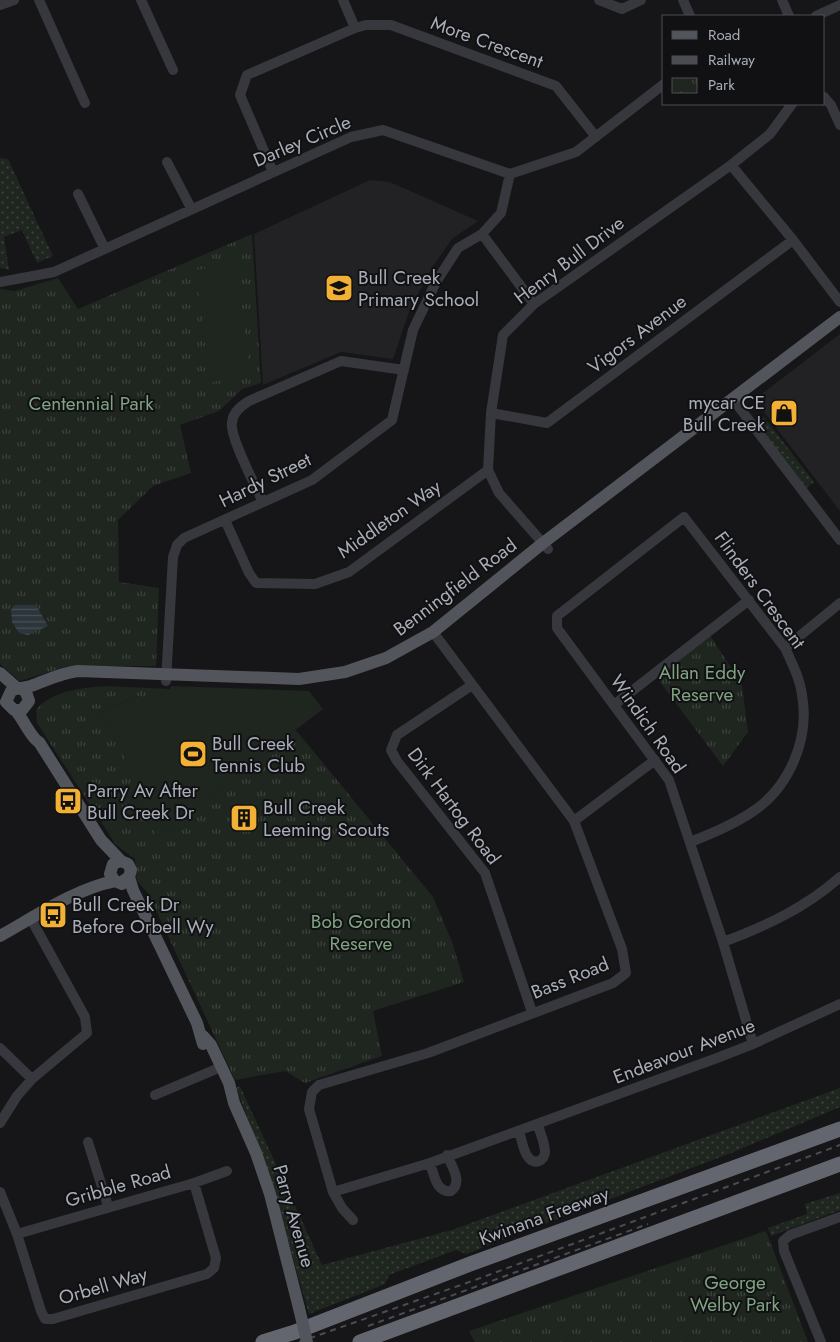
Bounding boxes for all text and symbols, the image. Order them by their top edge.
street label: More Crescent [427,9,547,75]
legend [662,15,825,105]
text: Road [708,24,740,46]
text: Railway [708,49,755,71]
text: Park [708,74,735,96]
street label: Darley Circle [249,108,355,174]
street label: Henry Bull Drive [508,209,630,310]
place label: Bull Creek Primary School [358,264,479,313]
school or university icon: Bull Creek Primary School [324,273,354,303]
street label: Vigors Avenue [582,288,692,380]
place label: mycar CE Bull Creek [683,389,766,438]
park label: Centennial Park [28,390,154,417]
shop icon: mycar CE Bull Creek [769,398,799,428]
street label: Hardy Street [214,446,316,514]
street label: Middleton Way [332,473,447,565]
street label: Flinders Crescent [708,526,812,655]
street label: Benningfield Road [388,532,522,642]
park label: Allan Eddy Reserve [659,659,746,708]
street label: Windich Road [604,669,692,779]
place label: Bull Creek Tennis Club [212,730,305,779]
sports icon: Bull Creek Tennis Club [178,739,208,769]
street label: Dirk Hartog Road [401,742,507,870]
place label: Parry Av After Bull Creek Dr [87,777,199,826]
bus stop icon: Parry Av After Bull Creek Dr [53,786,83,816]
place label: Bull Creek Leeming Scouts [263,794,390,843]
building icon: Bull Creek Leeming Scouts [229,803,259,833]
place label: Bull Creek Dr Before Orbell Wy [72,891,214,940]
bus stop icon: Bull Creek Dr Before Orbell Wy [38,900,68,930]
park label: Bob Gordon Reserve [311,908,411,957]
street label: Bass Road [527,950,613,1006]
street label: Endeavour Avenue [609,1011,759,1090]
street label: Gribble Road [62,1158,174,1214]
street label: Parry Avenue [266,1161,322,1271]
street label: Kwinana Freeway [475,1180,613,1252]
street label: Orbell Way [56,1260,151,1312]
park label: George Welby Park [690,1269,781,1318]

